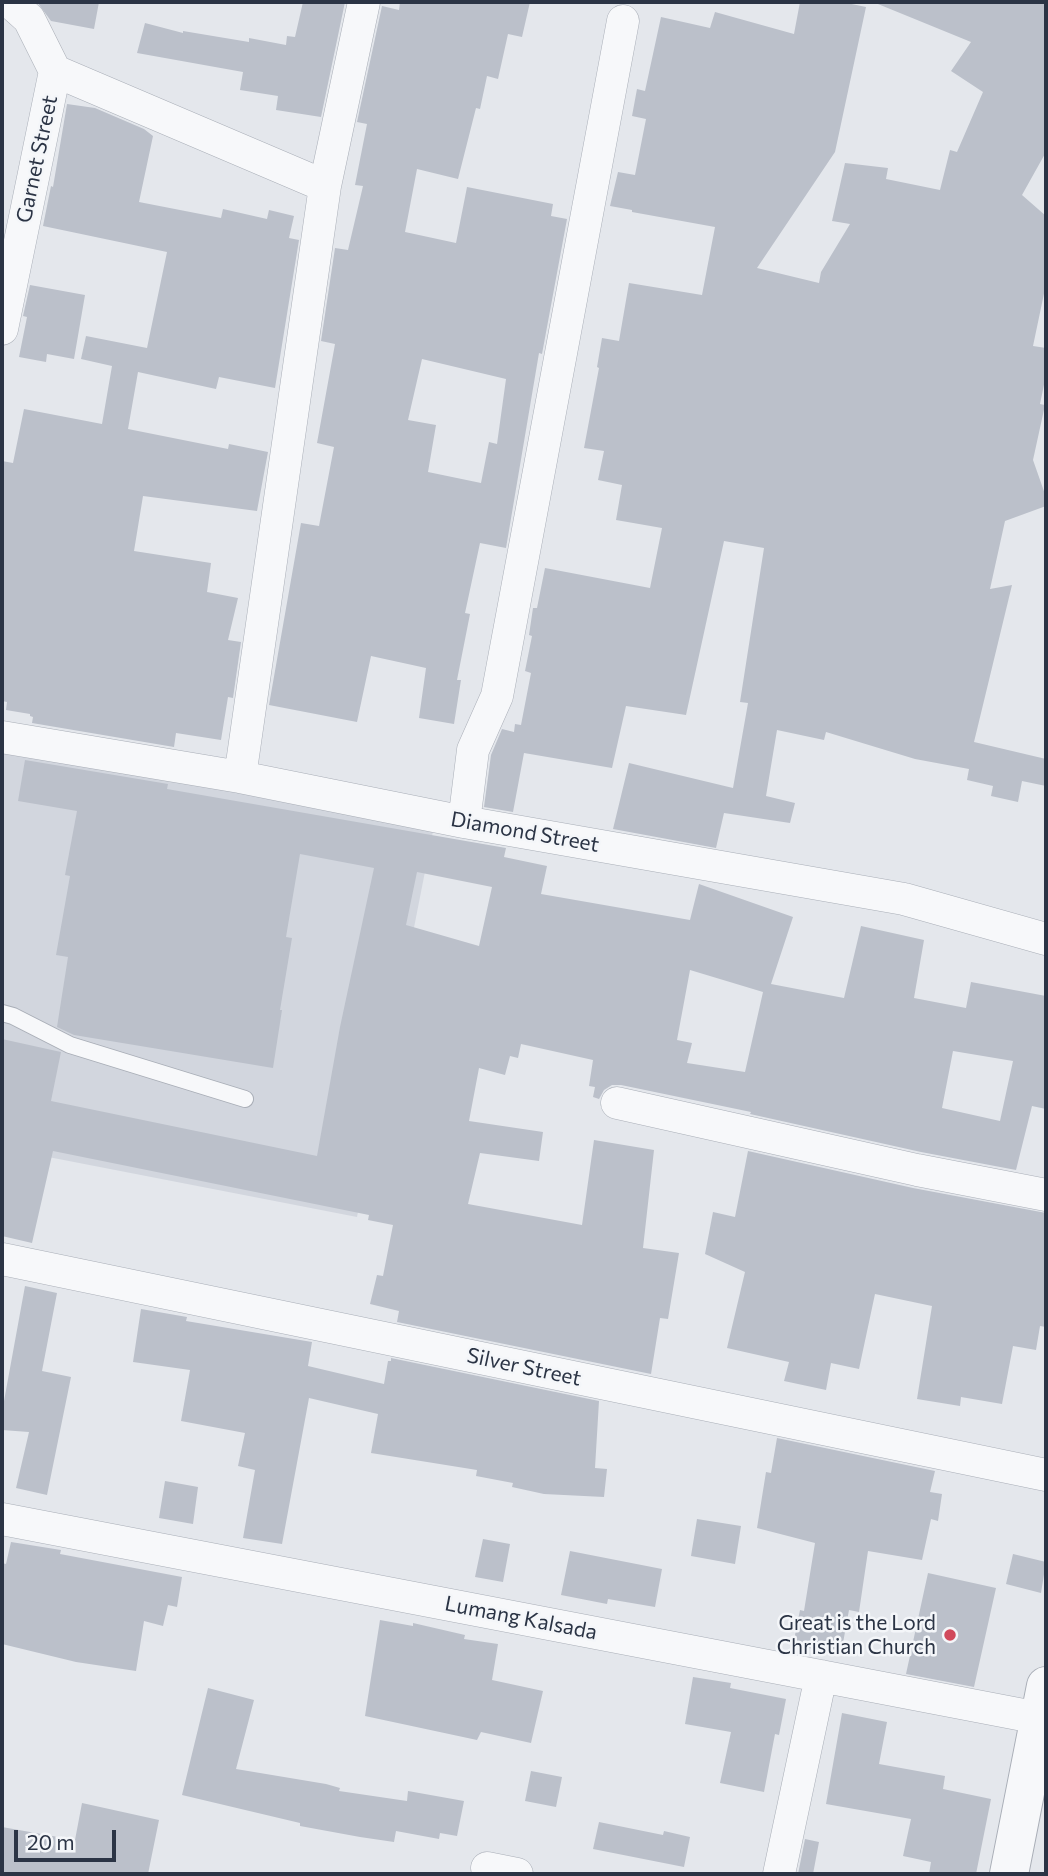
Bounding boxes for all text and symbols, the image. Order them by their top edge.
street label: Garnet Street [11,93,63,225]
street label: Diamond Street [449,807,601,857]
street label: Silver Street [465,1343,583,1391]
street label: Lumang Kalsada [443,1591,599,1645]
place label: Great is the Lord Christian Church [777,1610,936,1660]
marker: Great is the Lord Christian Church [942,1627,958,1643]
scale bar [18,1816,119,1860]
text: 20 m [27,1829,75,1854]

